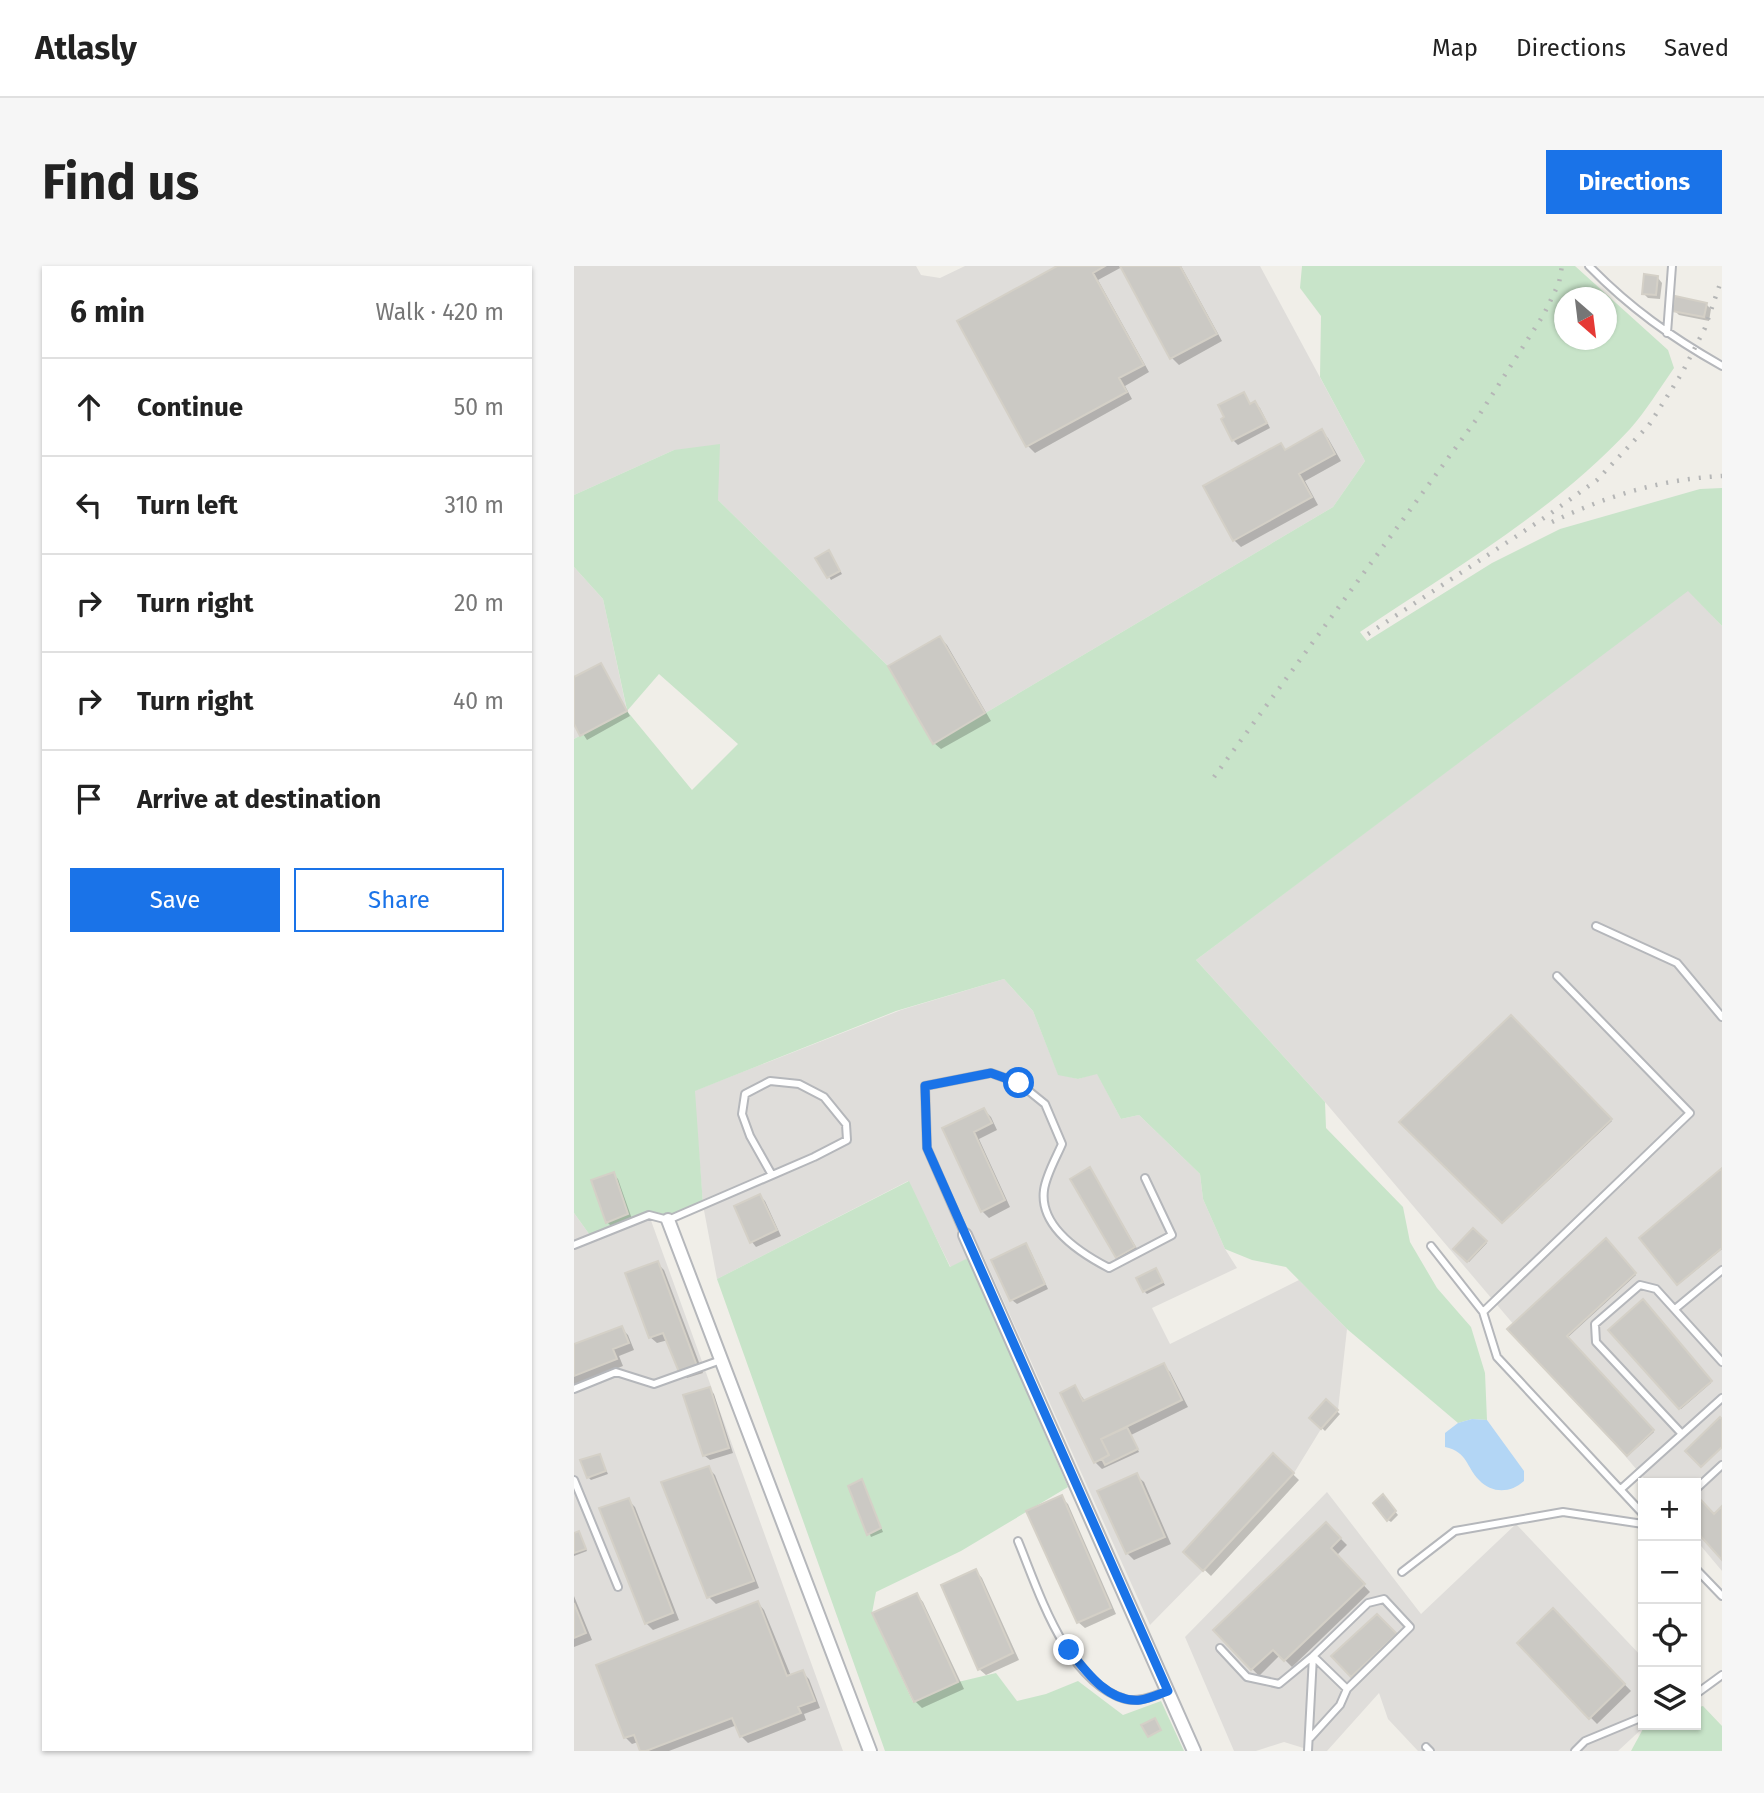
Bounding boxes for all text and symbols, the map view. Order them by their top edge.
text: Atlasly [35,28,137,68]
text: Map [1432,34,1478,62]
text: Directions [1516,34,1626,62]
text: Saved [1664,34,1729,62]
button: Directions [1546,150,1722,214]
text: Find us [42,153,199,212]
north arrow [1554,287,1617,350]
text: 6 min [70,294,145,330]
text: Walk · 420 m [375,298,504,326]
icon: ahead [70,388,108,426]
text: Continue [137,392,243,423]
text: 50 m [454,393,504,421]
icon: left [70,486,108,524]
text: Turn left [137,490,238,521]
text: 310 m [444,491,504,519]
icon: right [70,584,108,622]
text: Turn right [137,588,254,619]
text: 20 m [454,589,504,617]
icon: right [70,682,108,720]
text: Turn right [137,686,254,717]
text: 40 m [453,687,504,715]
icon: arrive [70,780,108,818]
text: Arrive at destination [137,784,381,815]
button: Save [70,868,280,932]
button: Share [294,868,504,932]
route start [1003,1067,1034,1098]
map controls [1638,1478,1701,1730]
button: + [1638,1478,1701,1541]
button: − [1638,1541,1701,1604]
button: locate [1638,1604,1701,1667]
route end [1053,1634,1084,1665]
button: layers [1638,1667,1701,1730]

